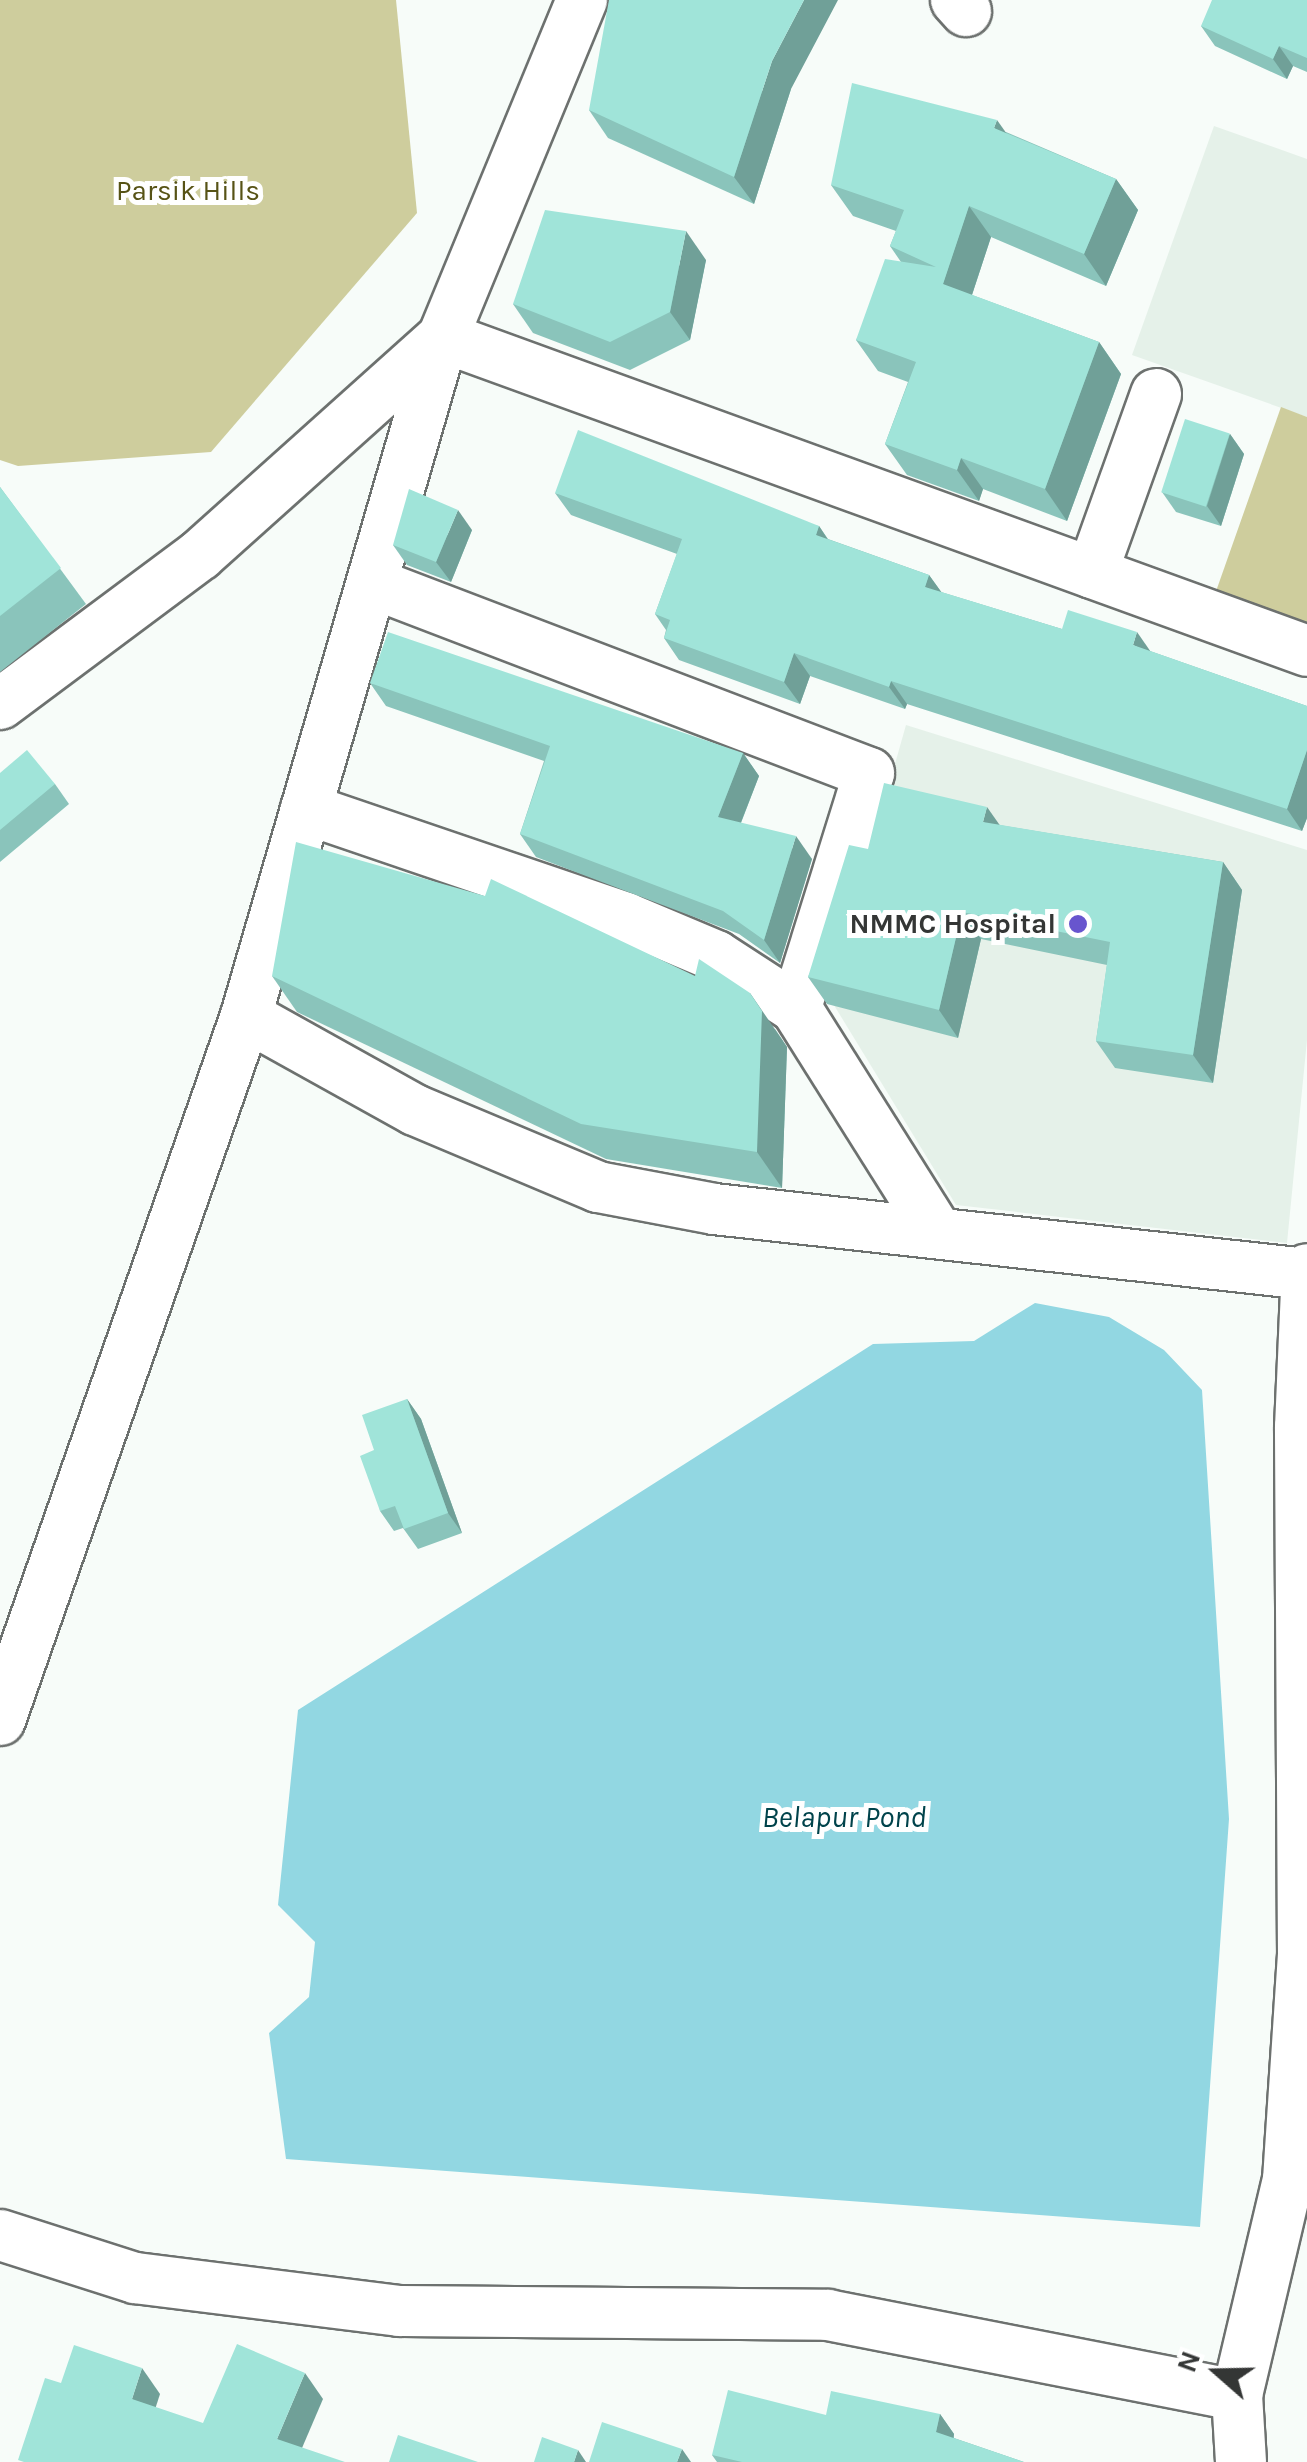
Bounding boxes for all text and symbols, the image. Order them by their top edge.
park label: Parsik Hills [116,174,260,208]
place label: NMMC Hospital [850,907,1056,941]
marker: NMMC Hospital [1065,911,1091,937]
water label: Belapur Pond [762,1799,926,1835]
north arrow [1167,2322,1267,2422]
text: N [1169,2346,1207,2377]

